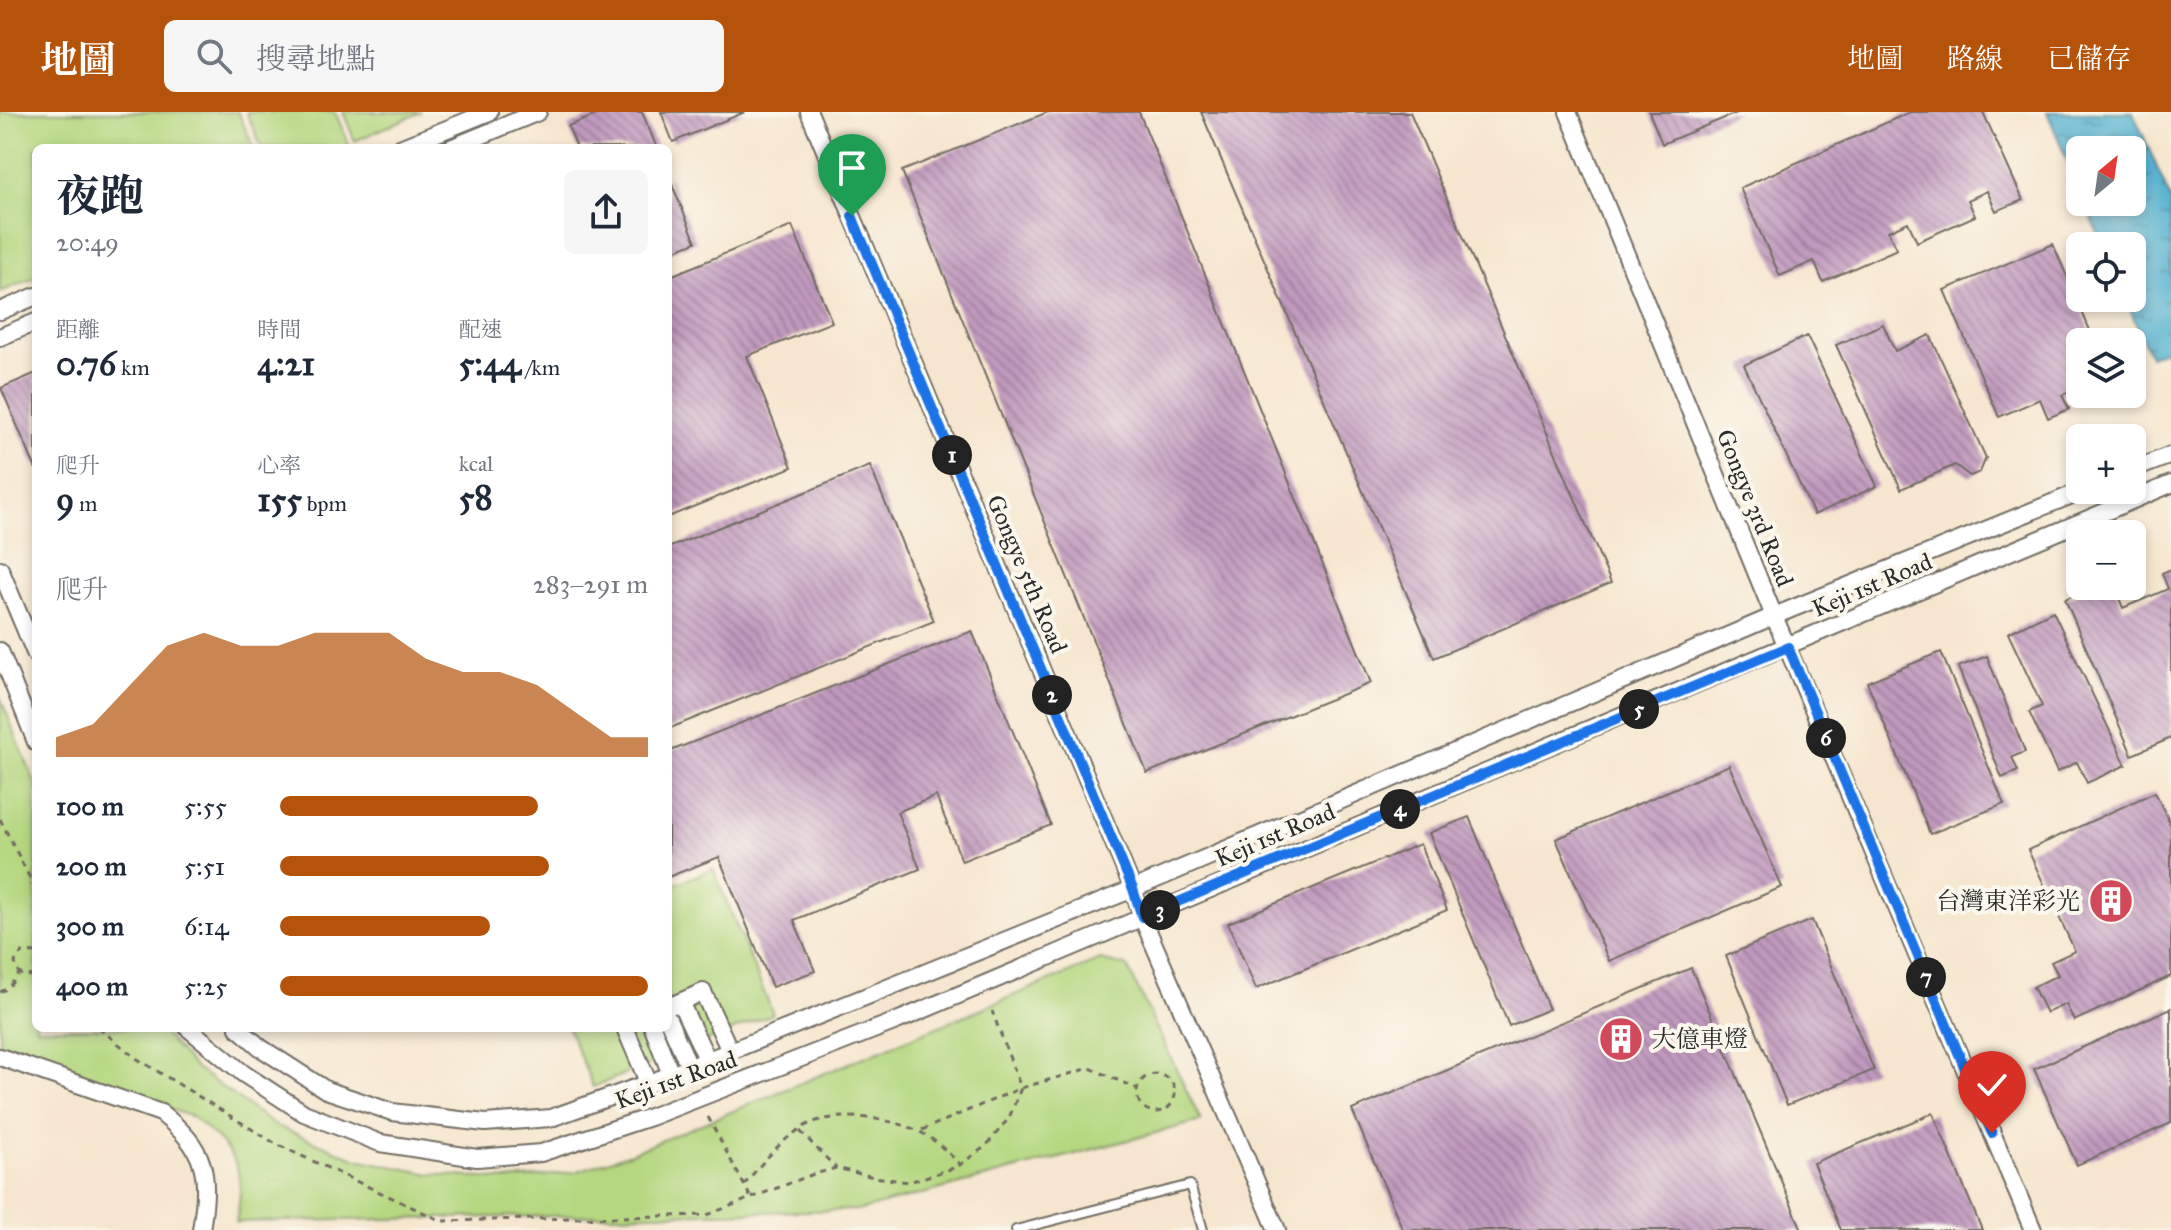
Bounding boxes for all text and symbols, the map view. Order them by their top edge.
search box [164,20,724,92]
icon: search [192,34,236,78]
text: 地圖 [40,37,116,83]
text: 搜尋地點 [256,41,376,77]
text: 地圖 [1847,41,1903,76]
text: 路線 [1947,41,2003,76]
text: 已儲存 [2047,41,2131,76]
pin [818,134,886,216]
north arrow [2066,136,2146,216]
map controls [2066,136,2146,600]
icon: arrive [830,146,874,190]
text: 夜跑 [56,169,144,223]
button: share [564,170,648,254]
text: 20:49 [56,226,119,258]
button: locate [2066,232,2146,312]
text: 距離 [56,316,100,343]
text: 時間 [257,316,301,343]
text: 配速 [459,316,503,343]
button: layers [2066,328,2146,408]
text: 0.76 [56,343,116,384]
text: 4:21 [257,343,315,384]
text: 5:44 [459,343,521,384]
text: km [116,354,150,381]
text: /km [521,354,560,381]
button: + [2066,424,2146,504]
street label: Gongye 3rd Road [1710,425,1800,591]
pin: 1 [932,435,972,475]
text: 1 [948,441,956,468]
text: kcal [459,450,493,477]
text: 爬升 [56,452,100,479]
text: 心率 [257,452,301,479]
text: 58 [459,477,493,518]
text: 9 [56,479,74,520]
text: 155 [257,479,302,520]
text: m [74,490,98,517]
text: bpm [302,490,347,517]
street label: Gongye 5th Road [980,490,1074,658]
button: − [2066,520,2146,600]
street label: Keji 1st Road [1807,546,1937,624]
text: 283–291 m [533,568,648,600]
text: 爬升 [56,573,108,605]
pin: 2 [1032,675,1072,715]
text: 2 [1047,681,1057,708]
pin: 5 [1619,689,1659,729]
text: 5 [1634,695,1644,722]
pin: 6 [1806,718,1846,758]
text: 6 [1820,724,1832,751]
pin: 4 [1380,789,1420,829]
text: 100 m [56,790,124,822]
text: 5:55 [184,790,227,822]
text: 4 [1394,795,1406,822]
street label: Keji 1st Road [1210,796,1340,874]
text: 200 m [56,850,127,882]
text: 5:51 [184,850,225,882]
building icon: 台灣東洋彩光 [2087,877,2135,925]
place label: 台灣東洋彩光 [1936,886,2080,916]
pin: 3 [1140,890,1180,930]
text: 3 [1156,896,1164,923]
text: 300 m [56,910,124,942]
text: 6:14 [184,910,229,942]
pin: 7 [1906,957,1946,997]
text: 7 [1920,963,1932,990]
text: 400 m [56,970,128,1002]
text: 5:25 [184,970,227,1002]
building icon: 大億車燈 [1597,1015,1645,1063]
place label: 大億車燈 [1652,1024,1748,1054]
street label: Keji 1st Road [611,1044,741,1116]
pin [1958,1051,2026,1133]
icon: check [1970,1063,2014,1107]

